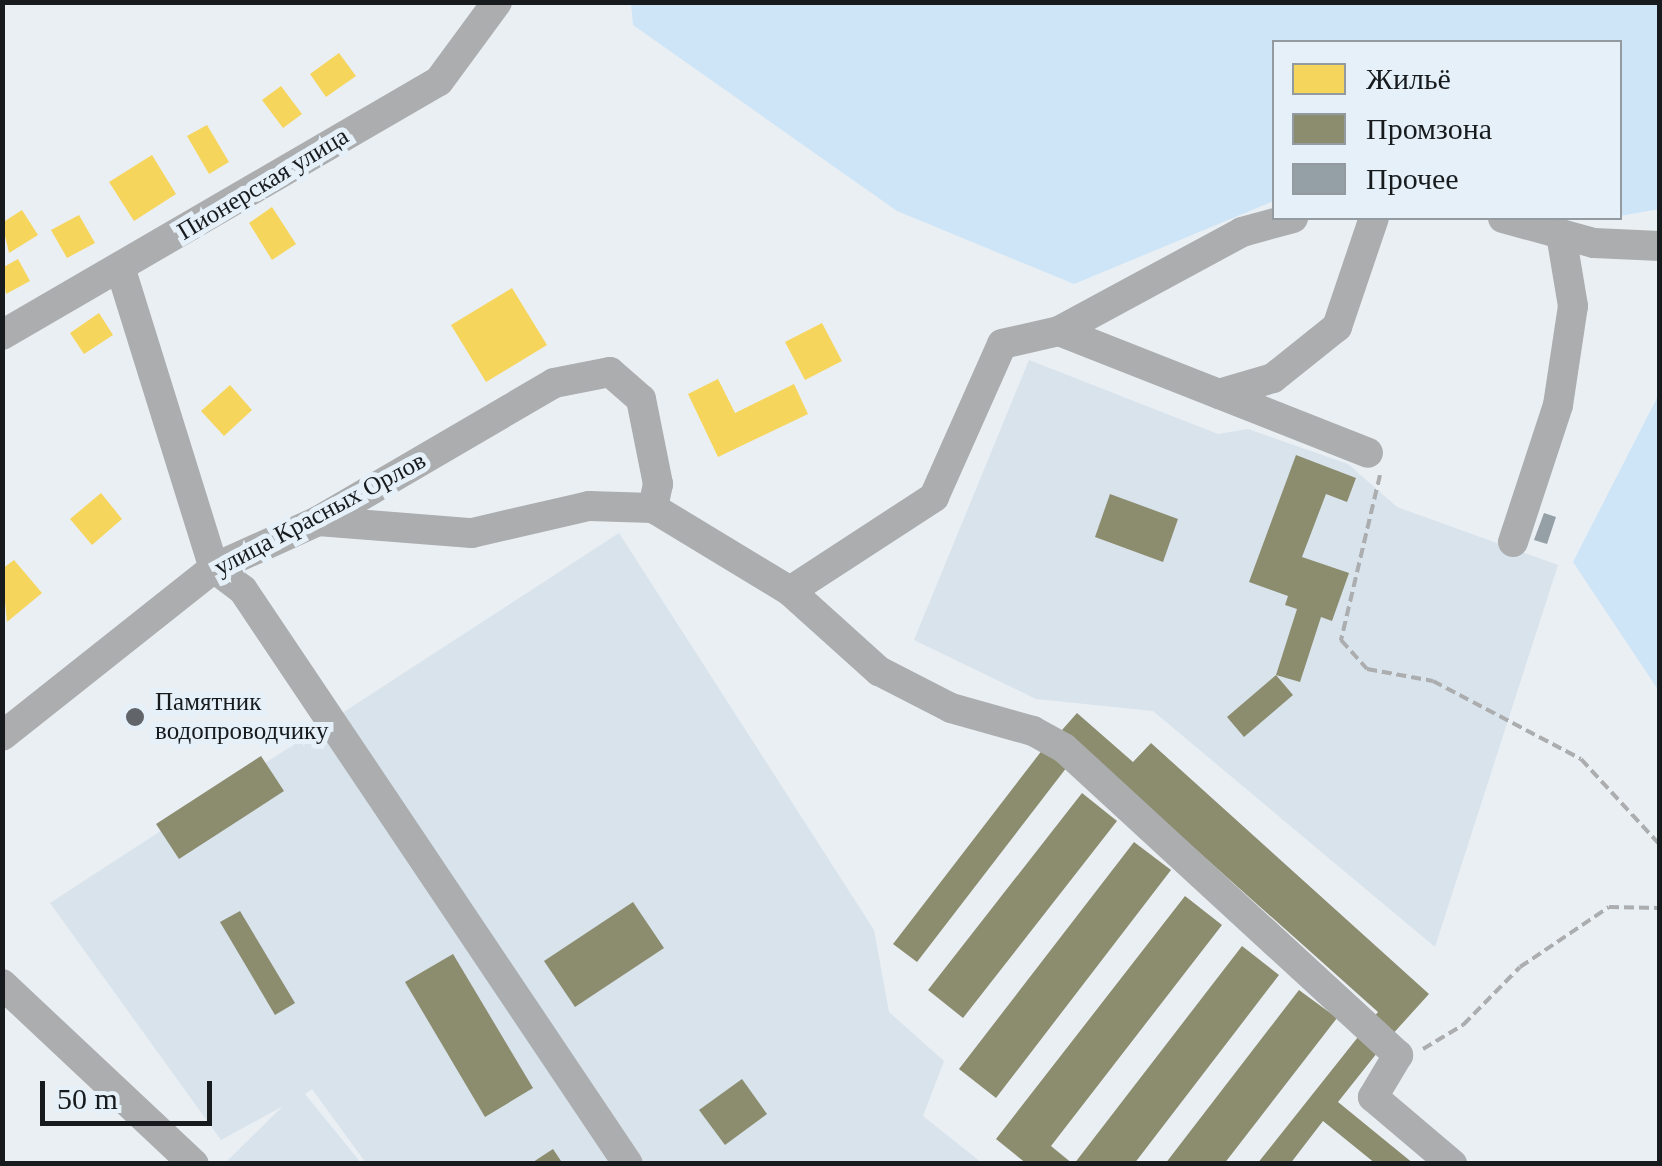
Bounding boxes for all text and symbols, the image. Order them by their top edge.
legend [1272,40,1622,220]
text: Жильё [1366,62,1451,95]
text: Промзона [1366,112,1492,145]
street label: Пионерская улица [172,121,354,247]
text: Прочее [1366,162,1459,195]
street label: улица Красных Орлов [209,446,431,582]
place label: Памятник водопроводчику [155,688,328,747]
marker: Памятник водопроводчику [124,706,146,728]
scale bar [45,1061,218,1123]
text: 50 m [57,1082,118,1115]

